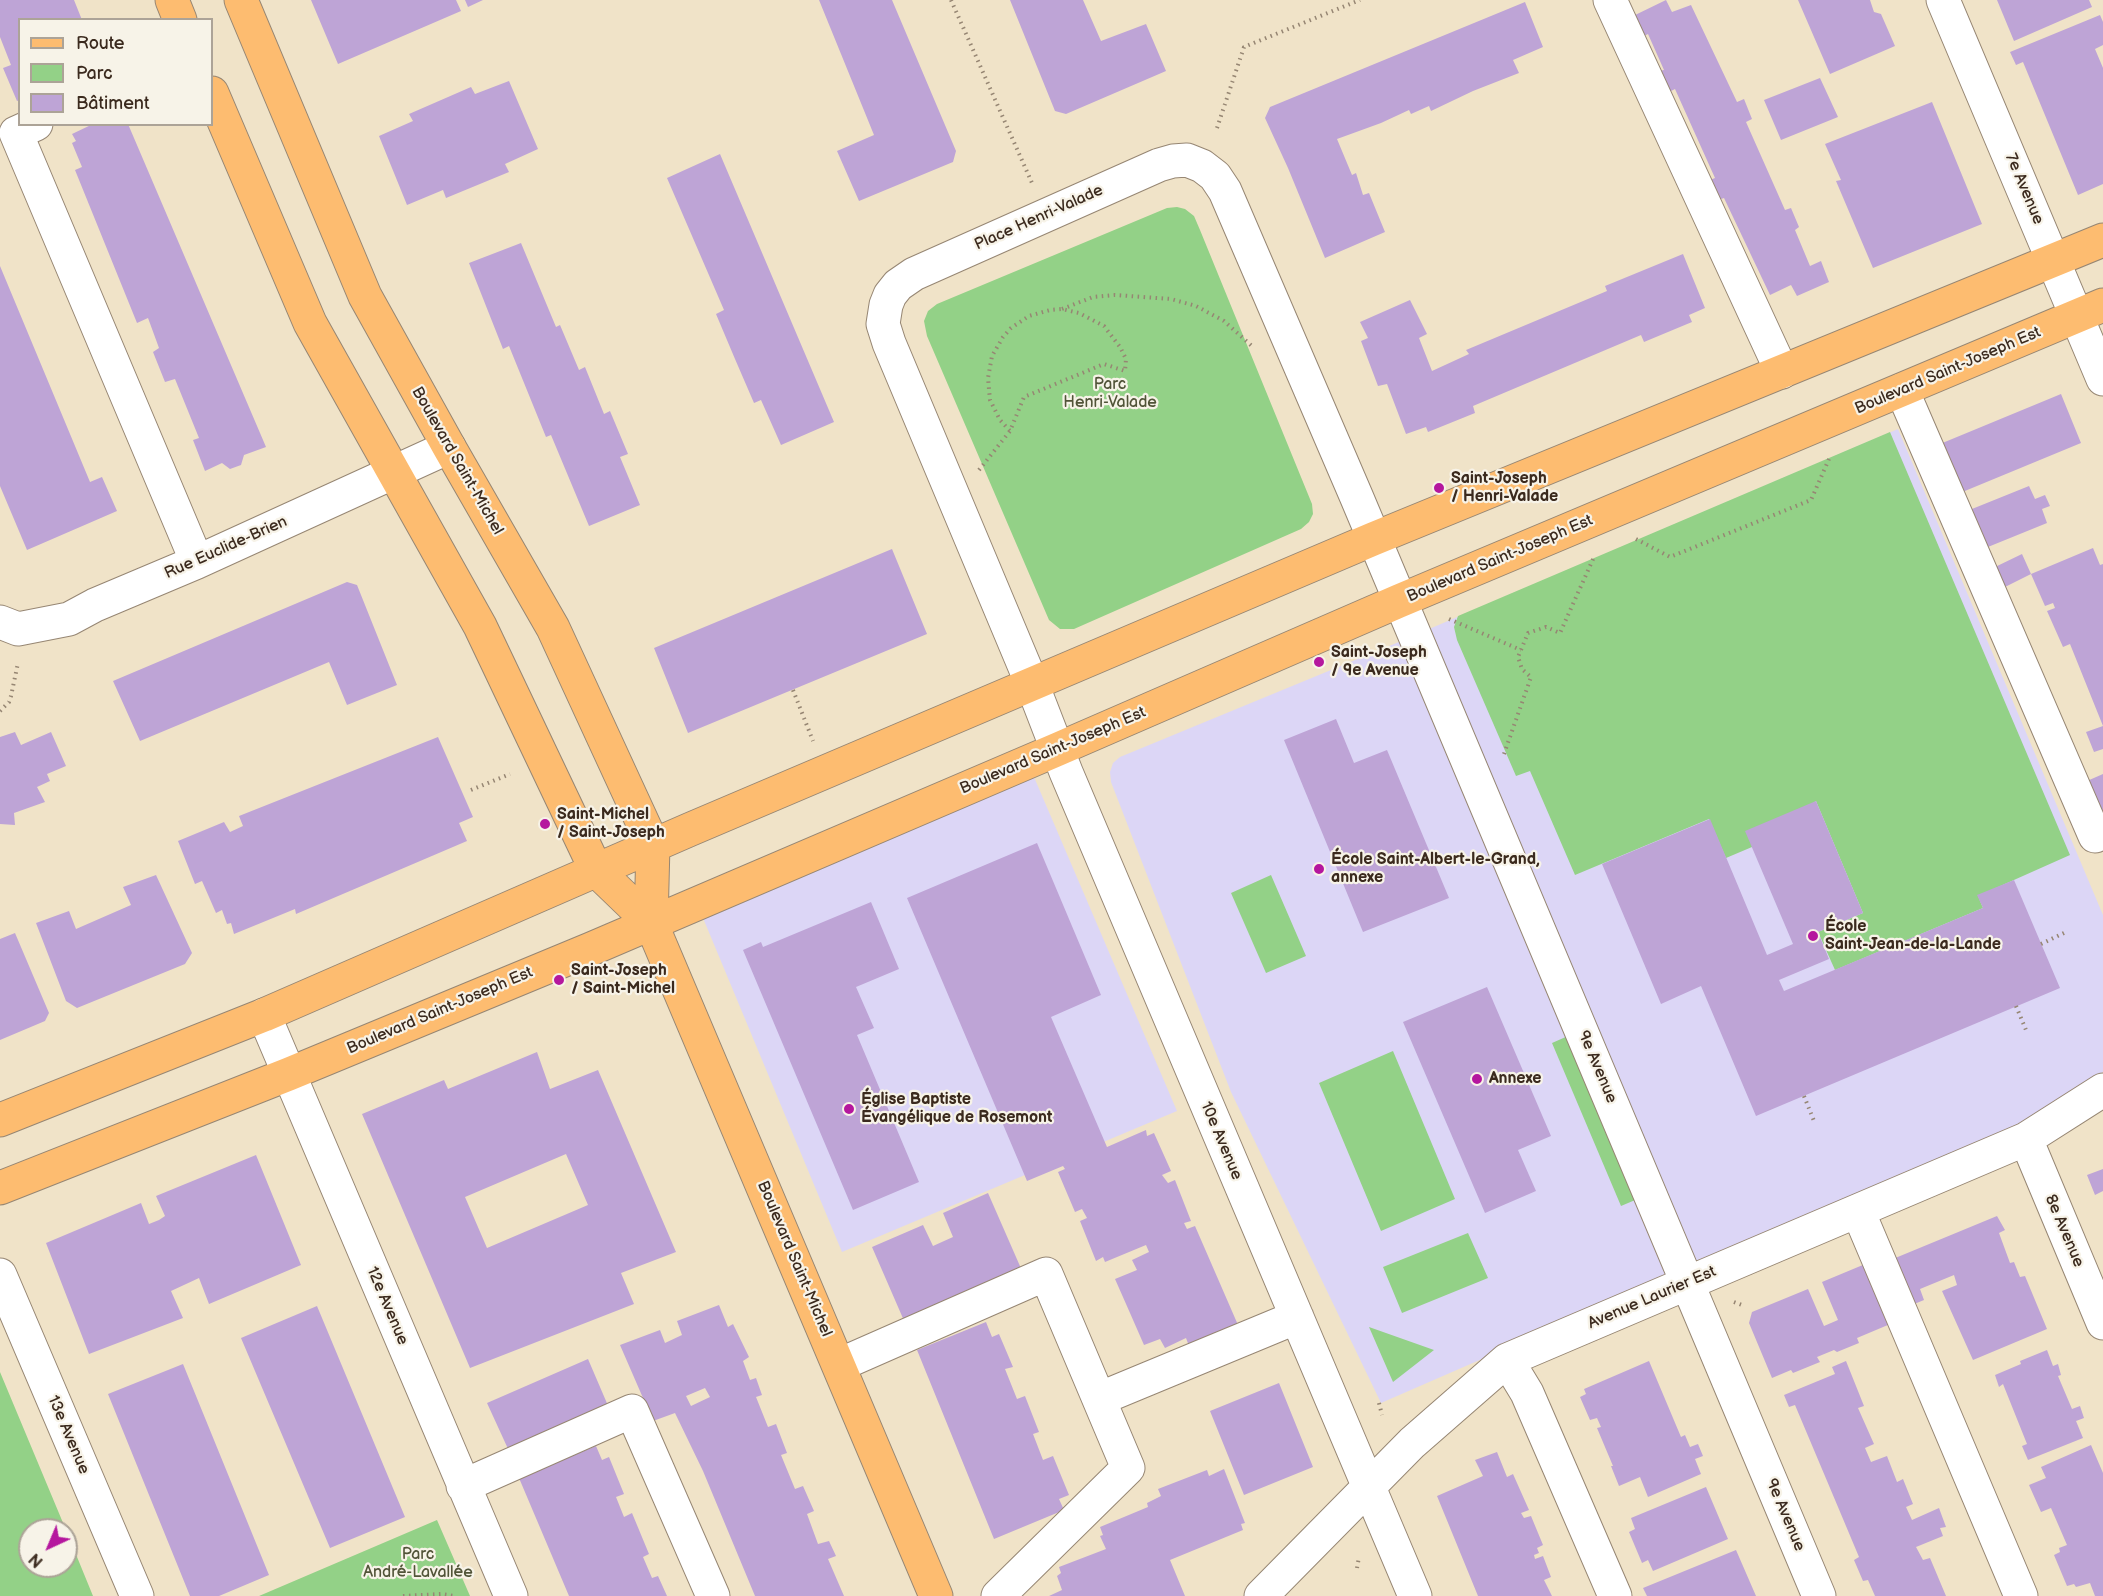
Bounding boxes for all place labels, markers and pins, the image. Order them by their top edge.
place label: Saint-Joseph / Henri-Valade [1451,469,1558,507]
marker: Saint-Joseph / Henri-Valade [1432,481,1446,495]
place label: Saint-Joseph / 9e Avenue [1331,643,1427,681]
marker: Saint-Joseph / 9e Avenue [1312,655,1326,669]
place label: Saint-Michel / Saint-Joseph [557,805,665,843]
marker: Saint-Michel / Saint-Joseph [538,817,552,831]
place label: École Saint-Albert-le-Grand, annexe [1331,850,1540,888]
marker: École Saint-Albert-le-Grand, annexe [1312,862,1326,876]
place label: École Saint-Jean-de-la-Lande [1825,917,2001,955]
marker: École Saint-Jean-de-la-Lande [1806,929,1820,943]
place label: Saint-Joseph / Saint-Michel [571,961,675,999]
marker: Saint-Joseph / Saint-Michel [552,973,566,987]
place label: Annexe [1489,1069,1541,1089]
marker: Annexe [1470,1072,1484,1086]
place label: Église Baptiste Évangélique de Rosemont [861,1090,1052,1128]
marker: Église Baptiste Évangélique de Rosemont [842,1102,856,1116]

